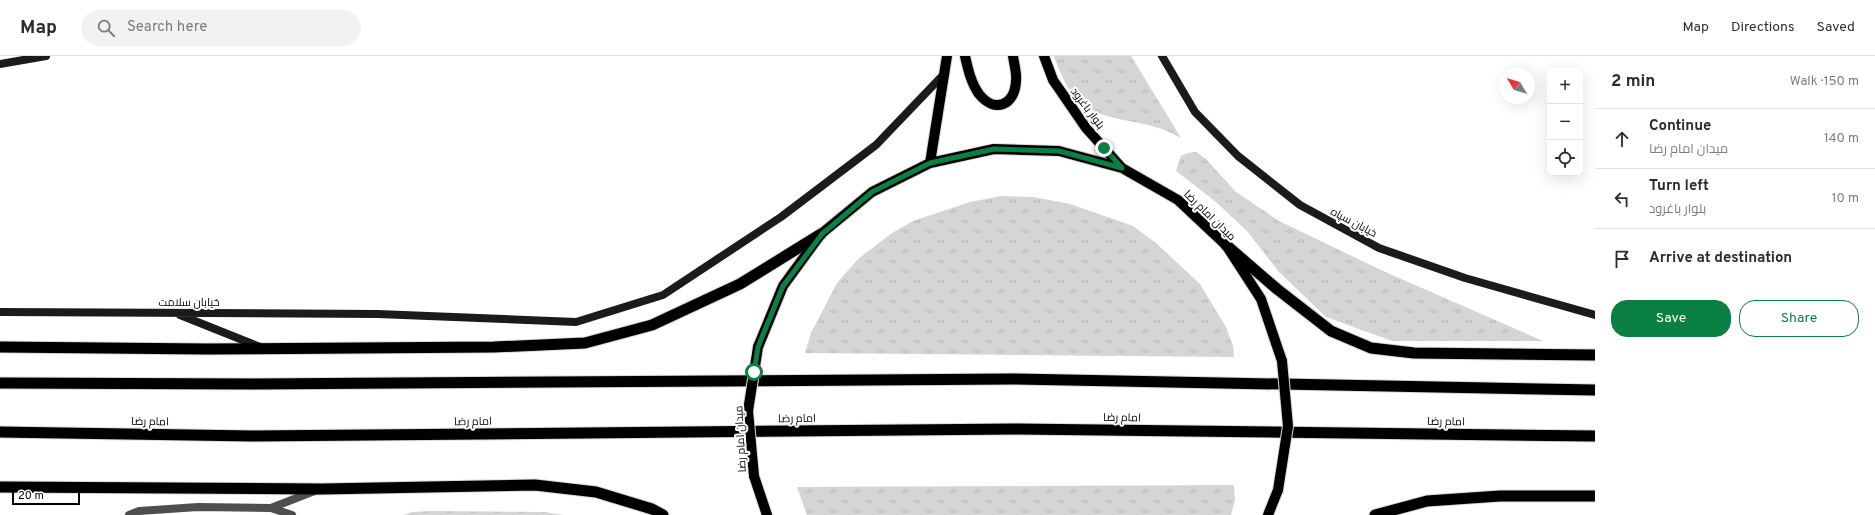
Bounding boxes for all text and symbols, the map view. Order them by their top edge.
search box [81,10,361,46]
text: Map [20,16,57,40]
icon: search [95,17,117,39]
text: Search here [127,18,207,37]
text: Map [1683,19,1709,36]
text: Directions [1731,19,1795,36]
text: Saved [1817,19,1855,36]
north arrow [1499,68,1535,104]
map controls [1547,68,1583,176]
button: + [1547,68,1583,104]
text: 2 min [1611,71,1655,93]
text: Walk · 150 m [1790,74,1859,90]
street label: بلوار باغرود [1067,85,1107,132]
button: − [1547,104,1583,140]
text: Continue [1649,117,1711,136]
icon: ahead [1611,128,1633,150]
text: 140 m [1824,131,1859,147]
route end [1095,139,1113,157]
button: locate [1547,140,1583,176]
text: میدان امام رضا [1649,142,1728,158]
text: Turn left [1649,177,1709,196]
street label: میدان امام رضا [1180,187,1238,244]
icon: left [1611,188,1633,210]
text: 10 m [1832,191,1859,207]
text: بلوار باغرود [1649,202,1706,218]
street label: خیابان سپاه [1328,205,1379,241]
icon: arrive [1611,248,1633,270]
text: Arrive at destination [1649,249,1792,268]
street label: خیابان سلامت [158,296,220,310]
button: Save [1611,300,1731,337]
button: Share [1739,300,1859,337]
route start [745,363,763,381]
street label: میدان امام رضا [732,405,750,473]
street label: امام رضا [1103,411,1141,425]
street label: امام رضا [778,412,816,426]
street label: امام رضا [131,415,169,429]
street label: امام رضا [454,415,492,429]
street label: امام رضا [1427,415,1465,429]
scale bar [12,487,80,506]
text: 20 m [18,489,44,503]

